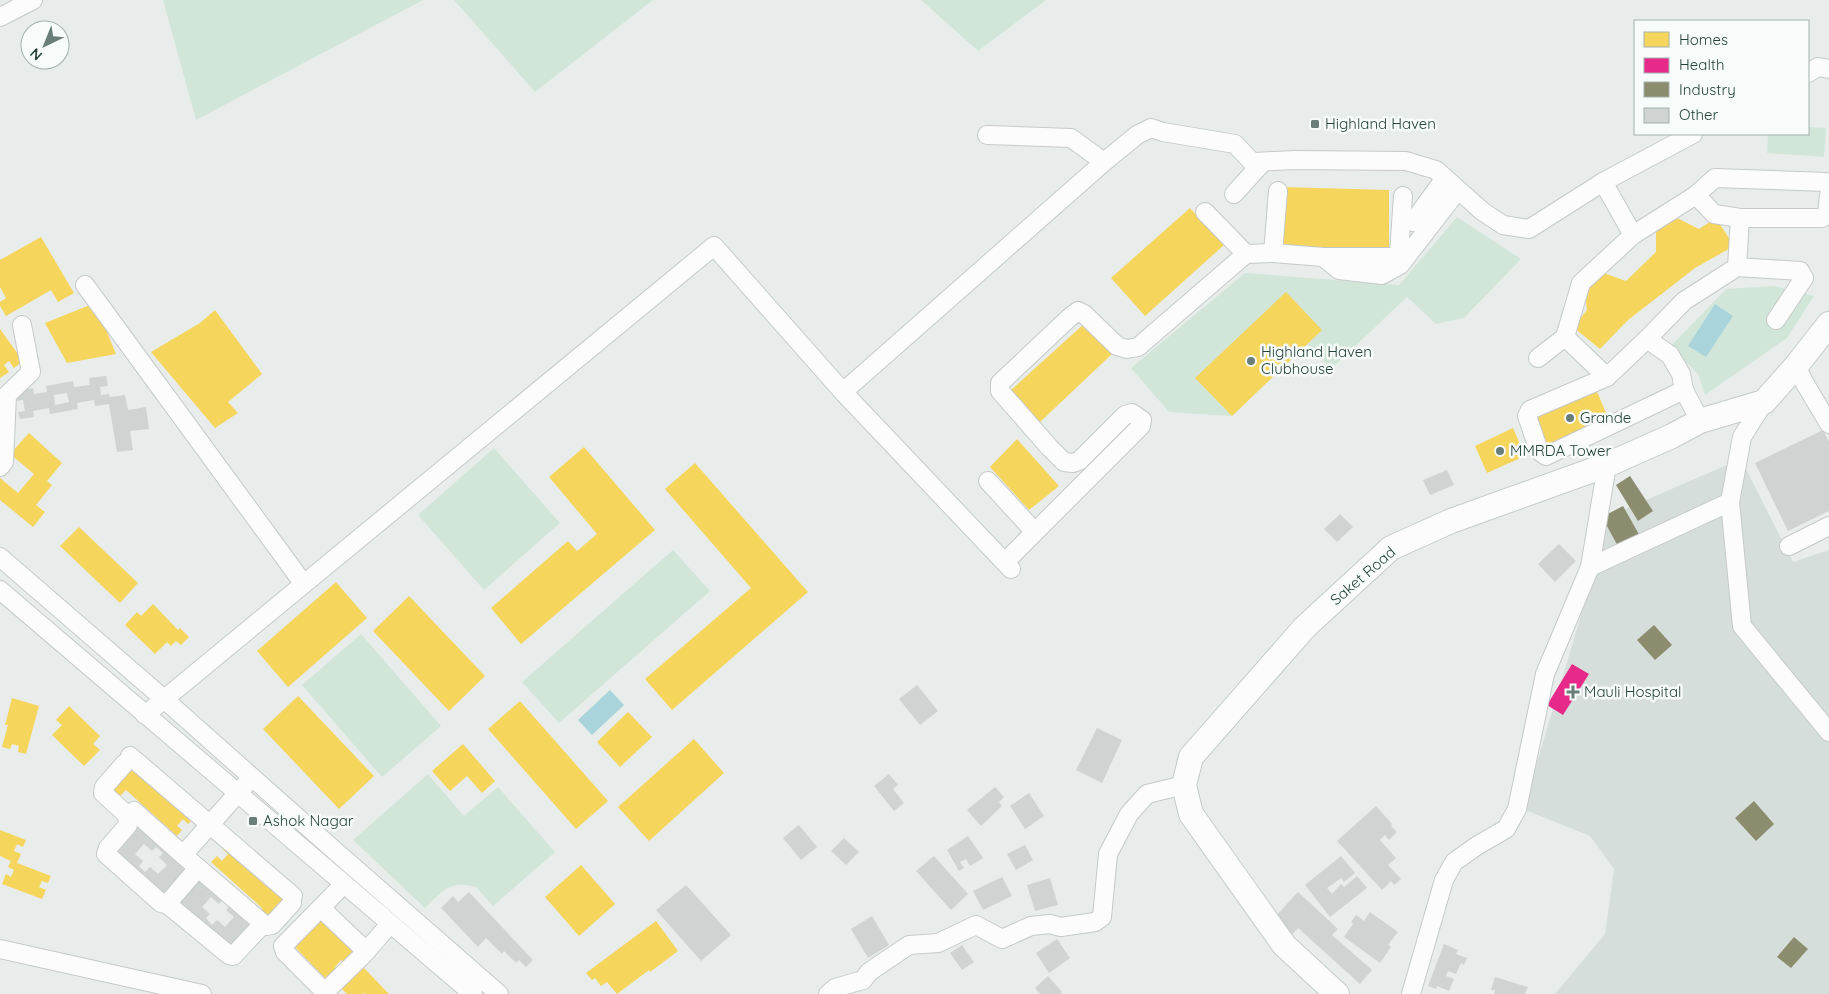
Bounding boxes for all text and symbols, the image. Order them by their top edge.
north arrow [20,20,70,70]
legend [1634,20,1809,135]
text: Homes [1679,30,1728,49]
text: N [26,44,46,65]
text: Health [1679,55,1724,74]
text: Industry [1679,80,1736,99]
text: Other [1679,105,1719,124]
place label: Highland Haven [1325,114,1436,133]
marker: Highland Haven [1309,118,1321,130]
place label: Highland Haven Clubhouse [1261,342,1372,378]
marker: Highland Haven Clubhouse [1245,355,1257,367]
place label: Grande [1580,408,1631,427]
marker: Grande [1564,412,1576,424]
place label: MMRDA Tower [1510,441,1611,460]
marker: MMRDA Tower [1494,445,1506,457]
street label: Saket Road [1326,542,1399,609]
place label: Mauli Hospital [1584,682,1681,701]
marker: Mauli Hospital [1566,685,1580,699]
place label: Ashok Nagar [263,811,354,830]
marker: Ashok Nagar [247,815,259,827]

